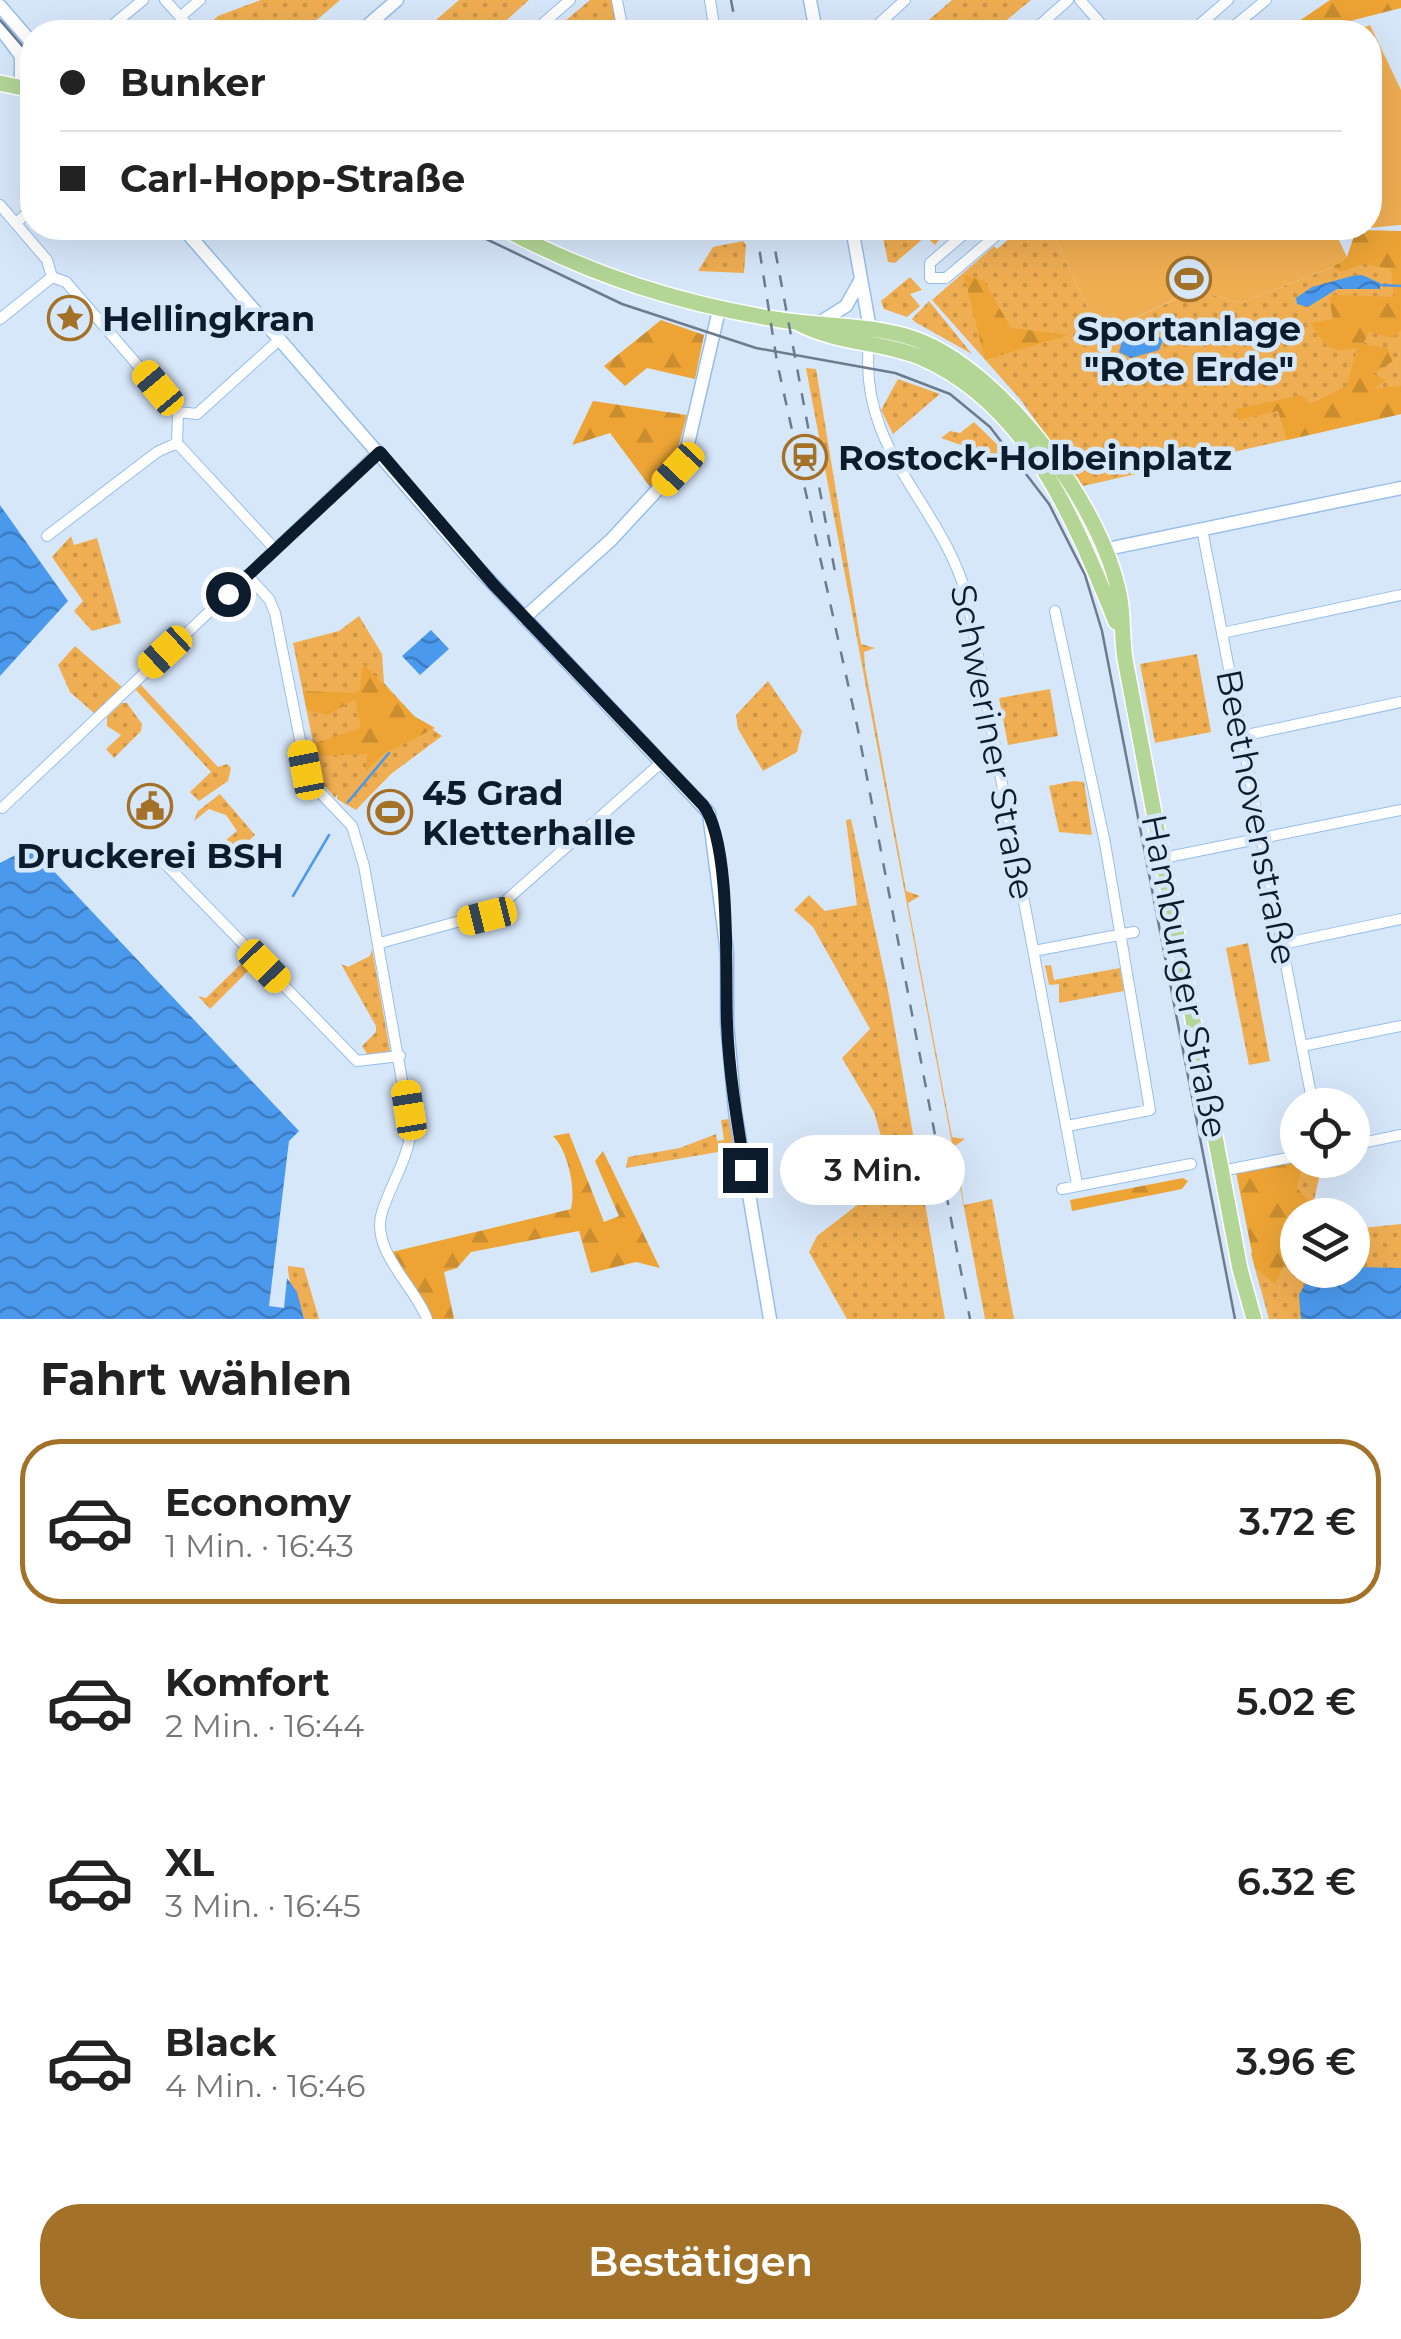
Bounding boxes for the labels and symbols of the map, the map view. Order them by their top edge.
sports icon: Sportanlage "Rote Erde" [1166,256,1212,302]
place icon: Hellingkran [47,295,93,341]
place label: Hellingkran [102,297,315,340]
place label: Sportanlage "Rote Erde" [1077,307,1301,390]
car [127,355,189,421]
station icon: Rostock-Holbeinplatz [782,434,828,480]
place label: Rostock-Holbeinplatz [838,436,1232,479]
car [647,437,709,501]
route start [206,572,251,617]
street label: Schweriner Straße [941,581,1045,903]
car [133,621,197,683]
street label: Beethovenstraße [1207,666,1307,968]
car [286,738,326,802]
place label: 45 Grad Kletterhalle [422,771,636,854]
public building icon: Druckerei BSH [127,783,173,829]
sports icon: 45 Grad Kletterhalle [367,789,413,835]
street label: Hamburger Straße [1133,810,1237,1142]
place label: Druckerei BSH [16,834,284,877]
car [454,894,520,938]
car [232,934,296,998]
car [389,1078,429,1142]
callout: 3 Min. [780,1135,965,1205]
route end [723,1148,768,1193]

